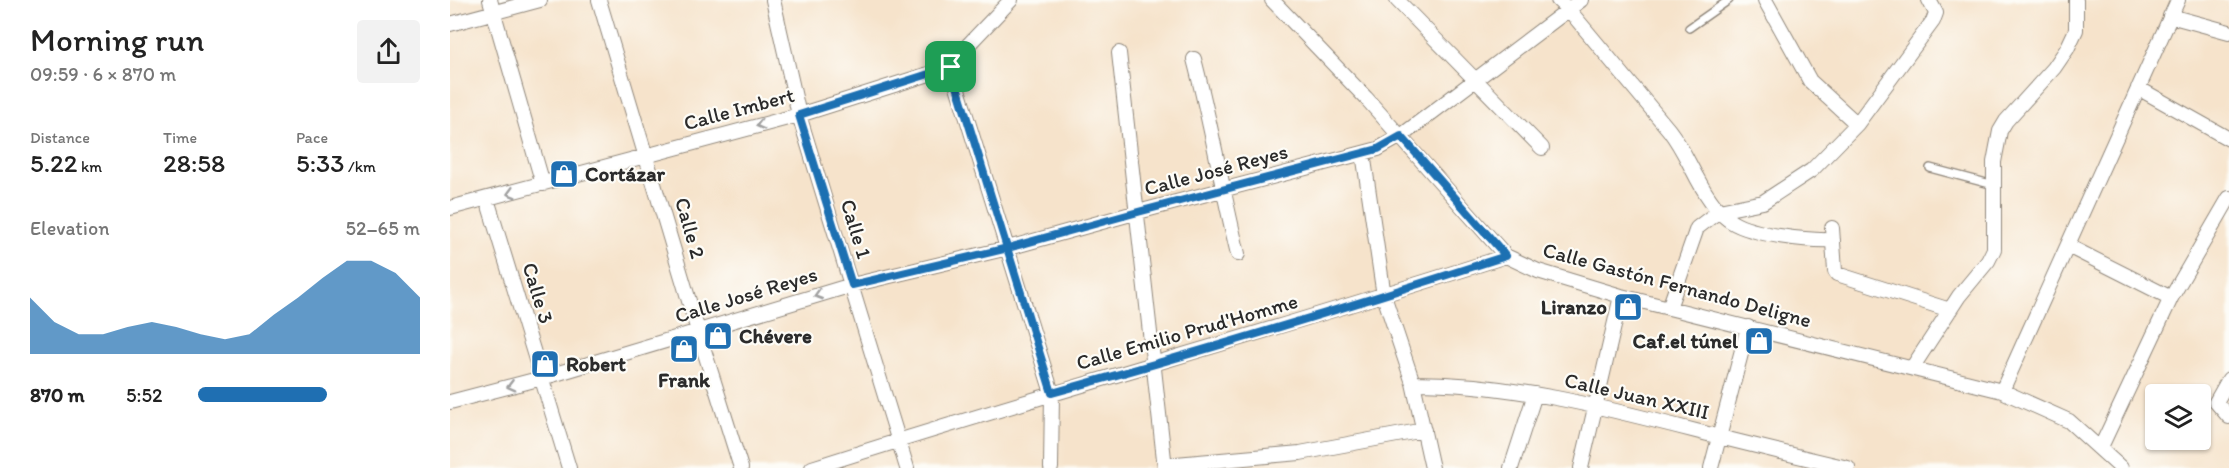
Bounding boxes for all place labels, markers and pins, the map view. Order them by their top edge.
pin [925,41,976,92]
shop icon: Cortázar [548,158,580,190]
place label: Cortázar [585,161,665,186]
shop icon: Liranzo [1612,291,1644,323]
place label: Liranzo [1541,294,1607,319]
shop icon: Chévere [702,320,734,352]
place label: Chévere [739,323,812,348]
shop icon: Caf.el túnel [1743,325,1775,357]
place label: Caf.el túnel [1633,328,1739,353]
shop icon: Frank [668,333,700,365]
shop icon: Robert [529,348,561,380]
place label: Robert [566,351,626,376]
place label: Frank [658,367,711,392]

